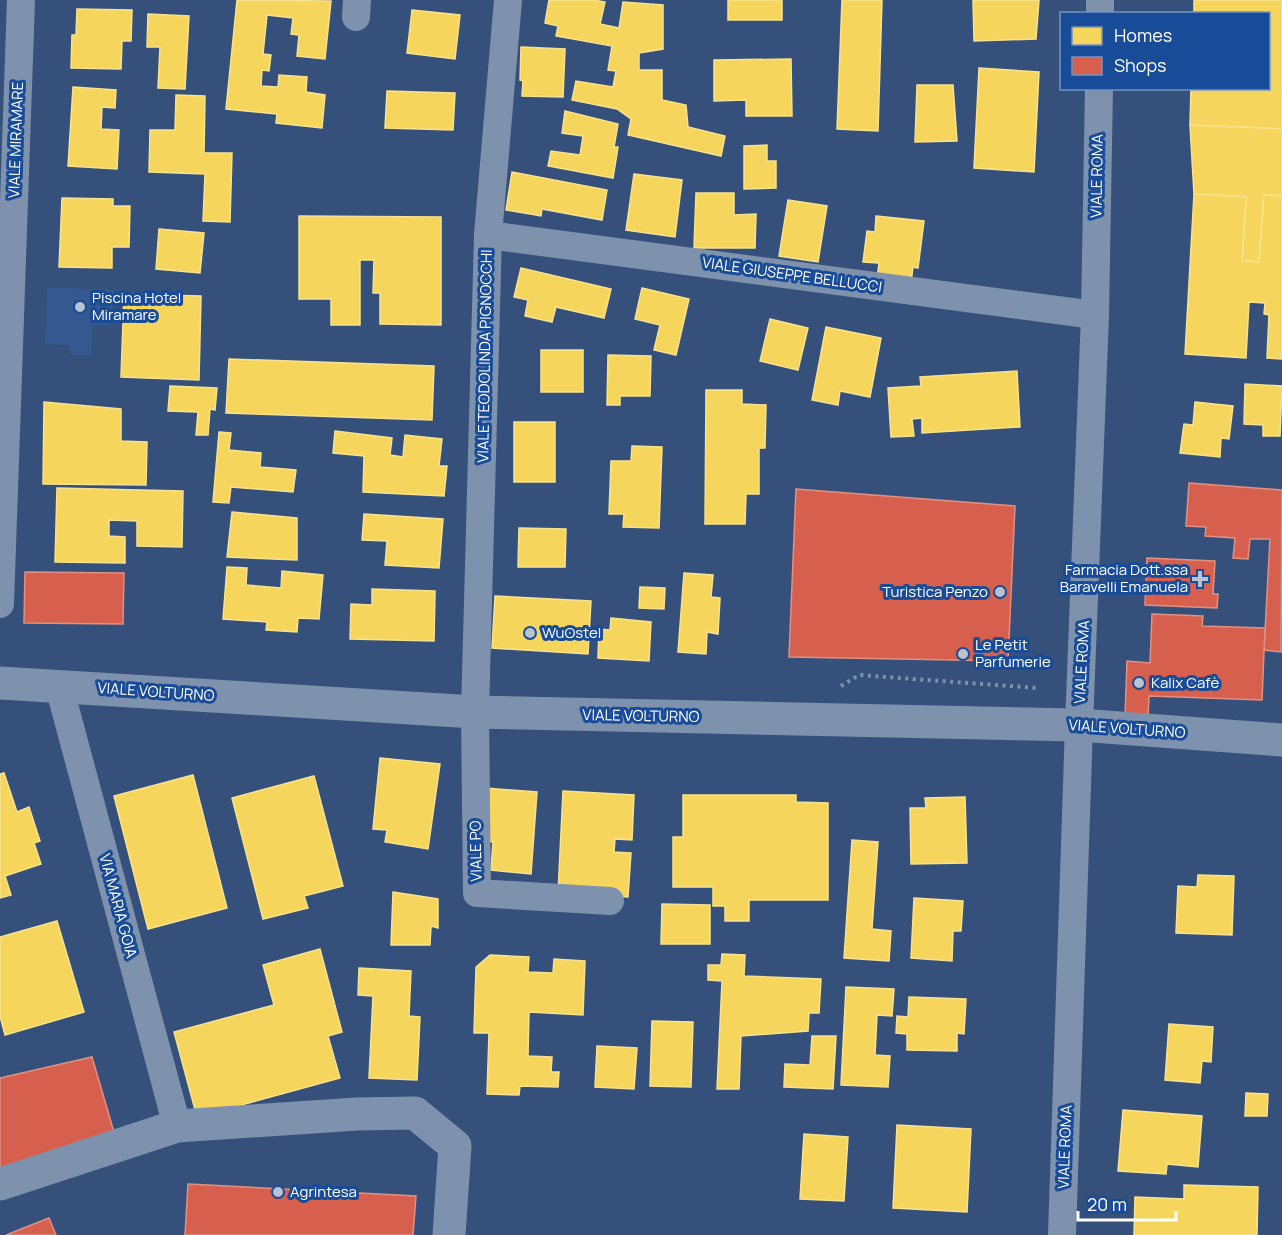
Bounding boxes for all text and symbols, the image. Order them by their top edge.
legend [1060,12,1270,90]
text: Homes [1114,23,1172,47]
text: Shops [1114,53,1166,77]
street label: VIALE MIRAMARE [3,81,28,199]
street label: VIALE ROMA [1085,133,1108,218]
street label: VIALE TEODOLINDA PIGNOCCHI [472,249,497,463]
street label: VIALE GIUSEPPE BELLUCCI [701,251,883,298]
place label: Piscina Hotel Miramare [92,287,181,325]
marker: Piscina Hotel Miramare [73,300,87,314]
place label: Farmacia Dott.ssa Baravelli Emanuela [1060,559,1188,597]
marker: Farmacia Dott.ssa Baravelli Emanuela [1193,572,1207,586]
place label: Turistica Penzo [882,581,988,602]
marker: Turistica Penzo [993,585,1007,599]
street label: VIALE ROMA [1069,619,1094,704]
place label: WuOstel [542,622,601,643]
marker: WuOstel [523,626,537,640]
place label: Le Petit Parfumerie [975,634,1051,672]
marker: Le Petit Parfumerie [956,647,970,661]
place label: Kalix Cafè [1151,672,1220,693]
marker: Kalix Cafè [1132,676,1146,690]
street label: VIALE VOLTURNO [97,677,215,706]
street label: VIALE VOLTURNO [582,704,700,727]
street label: VIALE VOLTURNO [1068,714,1186,743]
street label: VIALE PO [464,820,487,882]
street label: VIA MARIA GOIA [94,851,143,961]
street label: VIALE ROMA [1053,1104,1076,1189]
place label: Agrintesa [290,1181,357,1202]
scale bar [1078,1184,1176,1222]
marker: Agrintesa [271,1185,285,1199]
text: 20 m [1087,1192,1127,1216]

